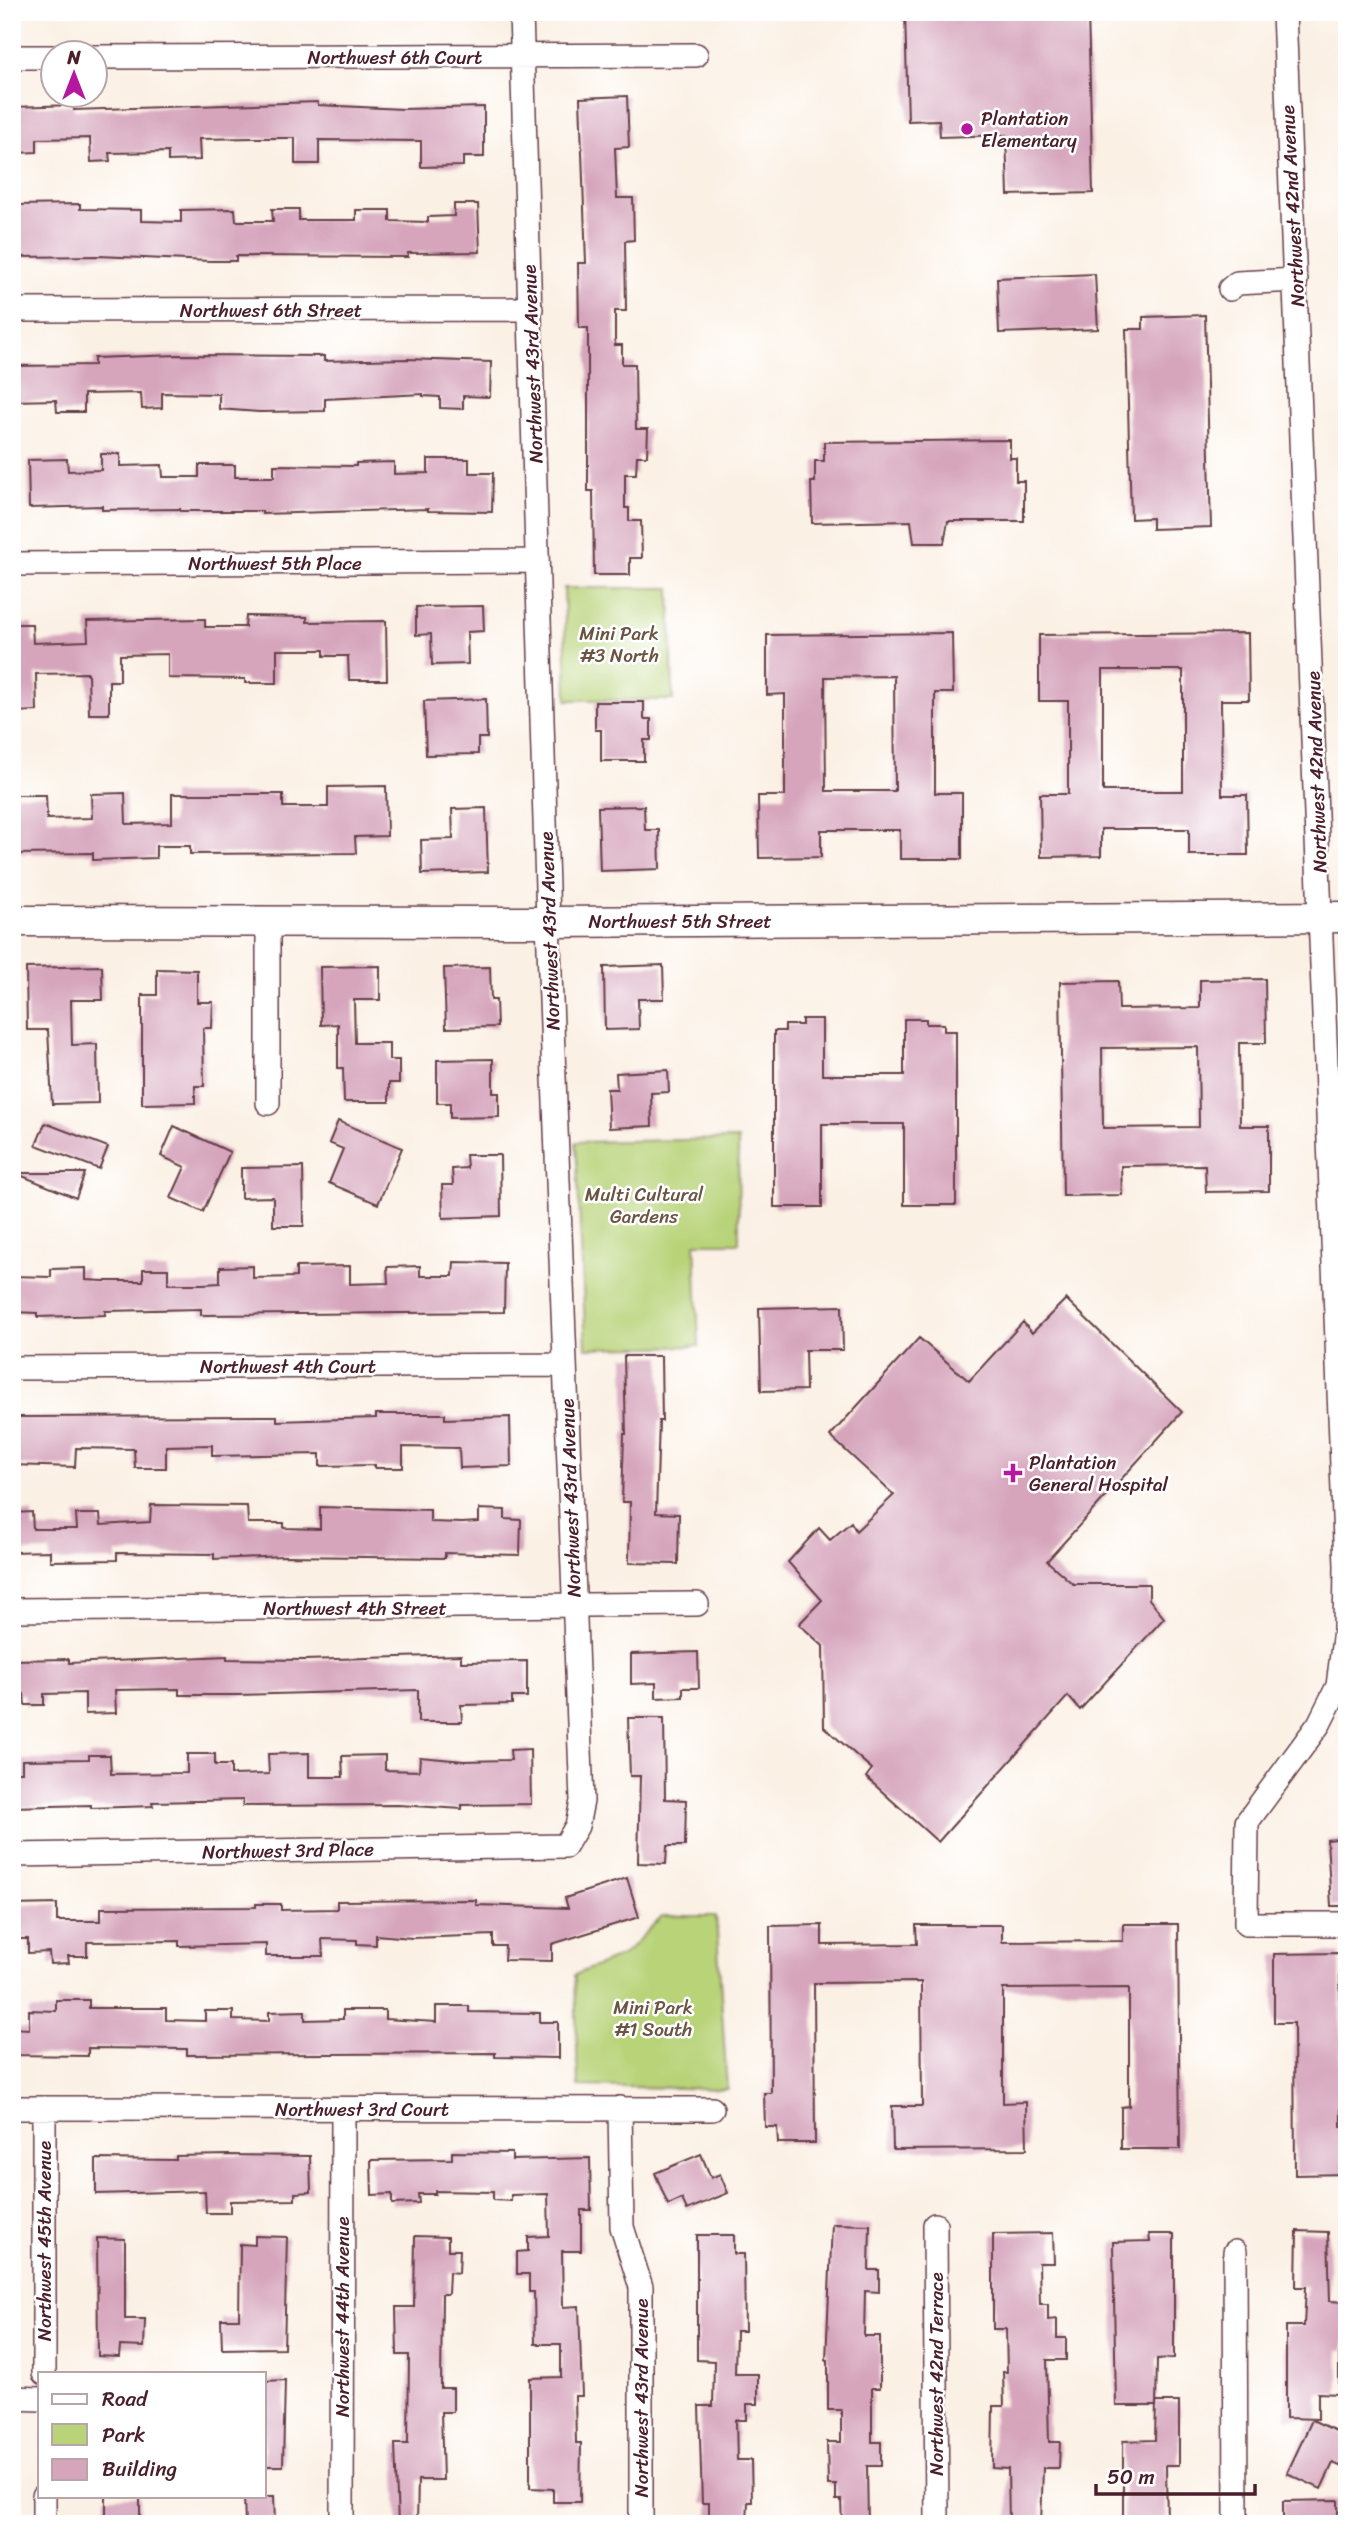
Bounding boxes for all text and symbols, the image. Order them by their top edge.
north arrow [38,38,108,108]
text: N [66,41,81,74]
street label: Northwest 6th Court [308,41,482,74]
place label: Plantation Elementary [981,102,1077,157]
street label: Northwest 42nd Avenue [1271,104,1314,308]
marker: Plantation Elementary [959,121,975,137]
street label: Northwest 43rd Avenue [513,264,552,464]
street label: Northwest 6th Street [180,294,362,327]
street label: Northwest 5th Place [188,547,362,580]
park label: Mini Park #3 North [579,617,659,672]
street label: Northwest 42nd Avenue [1296,671,1337,873]
street label: Northwest 43rd Avenue [530,831,569,1031]
street label: Northwest 5th Street [588,905,772,938]
park label: Multi Cultural Gardens [585,1178,704,1233]
street label: Northwest 4th Court [200,1350,376,1383]
street label: Northwest 43rd Avenue [551,1398,590,1598]
place label: Plantation General Hospital [1029,1446,1169,1501]
marker: Plantation General Hospital [1003,1463,1023,1483]
street label: Northwest 4th Street [263,1592,447,1625]
street label: Northwest 3rd Place [202,1832,375,1868]
park label: Mini Park #1 South [613,1991,693,2046]
street label: Northwest 3rd Court [275,2093,449,2126]
street label: Northwest 45th Avenue [28,2141,61,2341]
street label: Northwest 44th Avenue [326,2217,359,2417]
street label: Northwest 42nd Terrace [920,2272,953,2476]
street label: Northwest 43rd Avenue [625,2299,658,2497]
legend [38,2372,266,2498]
text: Road [102,2380,149,2418]
text: Park [102,2416,145,2454]
text: Building [102,2450,178,2488]
scale bar [1096,2452,1256,2496]
text: 50 m [1107,2458,1155,2496]

